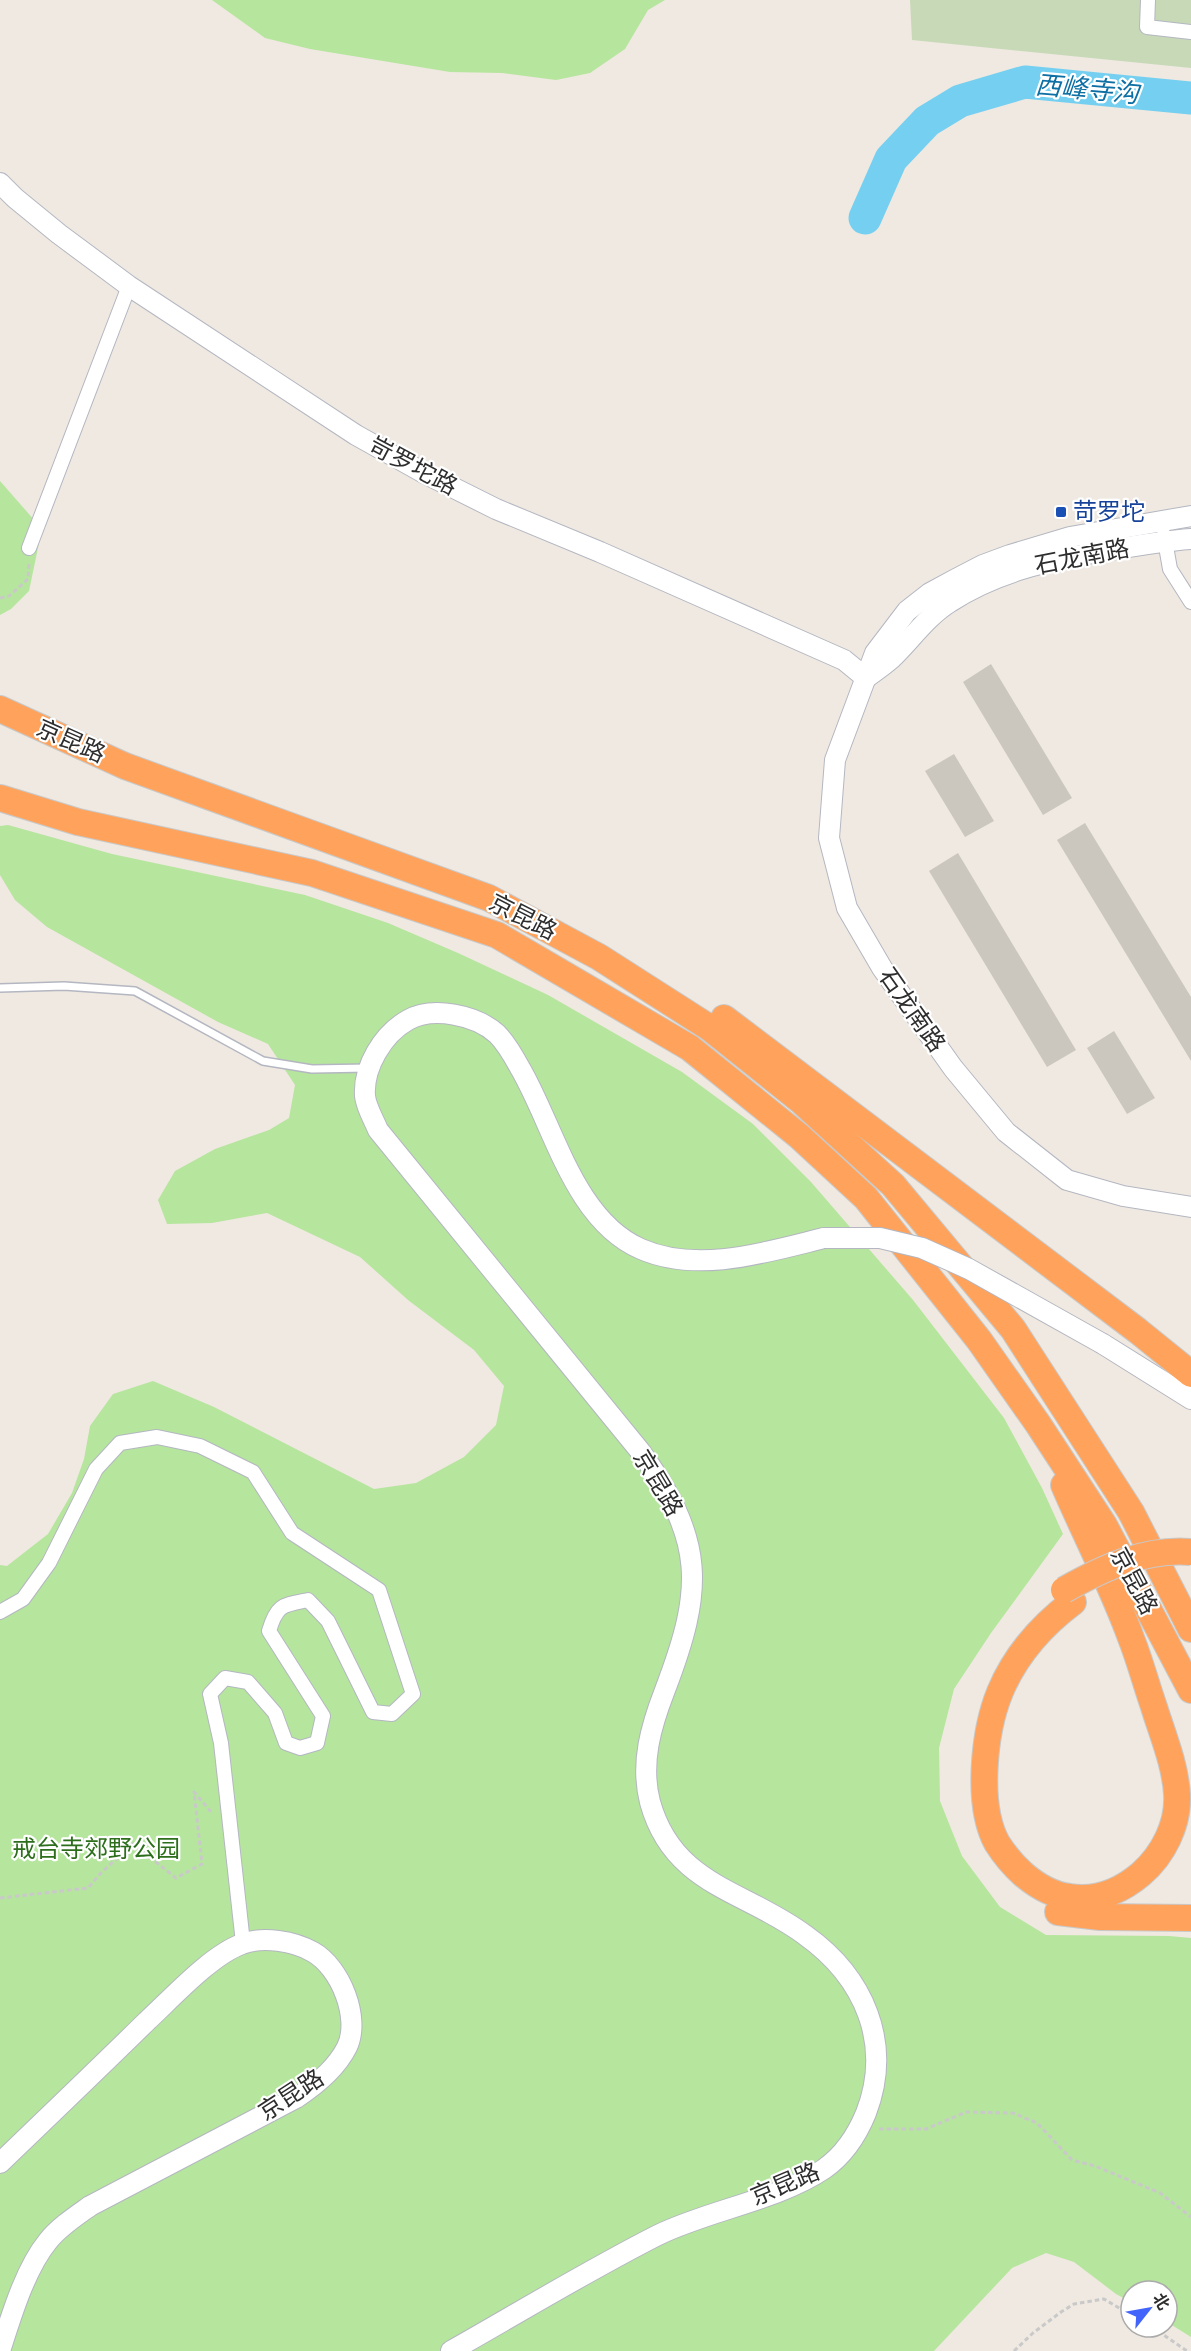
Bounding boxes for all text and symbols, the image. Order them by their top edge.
water label: 西峰寺沟 [1034,66,1143,113]
street label: 岢罗坨路 [363,428,464,504]
place label: 苛罗坨 [1073,494,1145,529]
marker: 苛罗坨 [1054,505,1068,519]
street label: 石龙南路 [1031,530,1132,583]
street label: 京昆路 [31,710,111,771]
street label: 京昆路 [483,885,563,948]
street label: 石龙南路 [871,960,954,1059]
street label: 京昆路 [625,1443,692,1523]
street label: 京昆路 [1102,1541,1167,1621]
park label: 戒台寺郊野公园 [12,1831,180,1866]
street label: 京昆路 [251,2060,330,2129]
street label: 京昆路 [745,2153,825,2214]
north arrow [1119,2279,1179,2339]
text: 北 [1147,2289,1175,2314]

